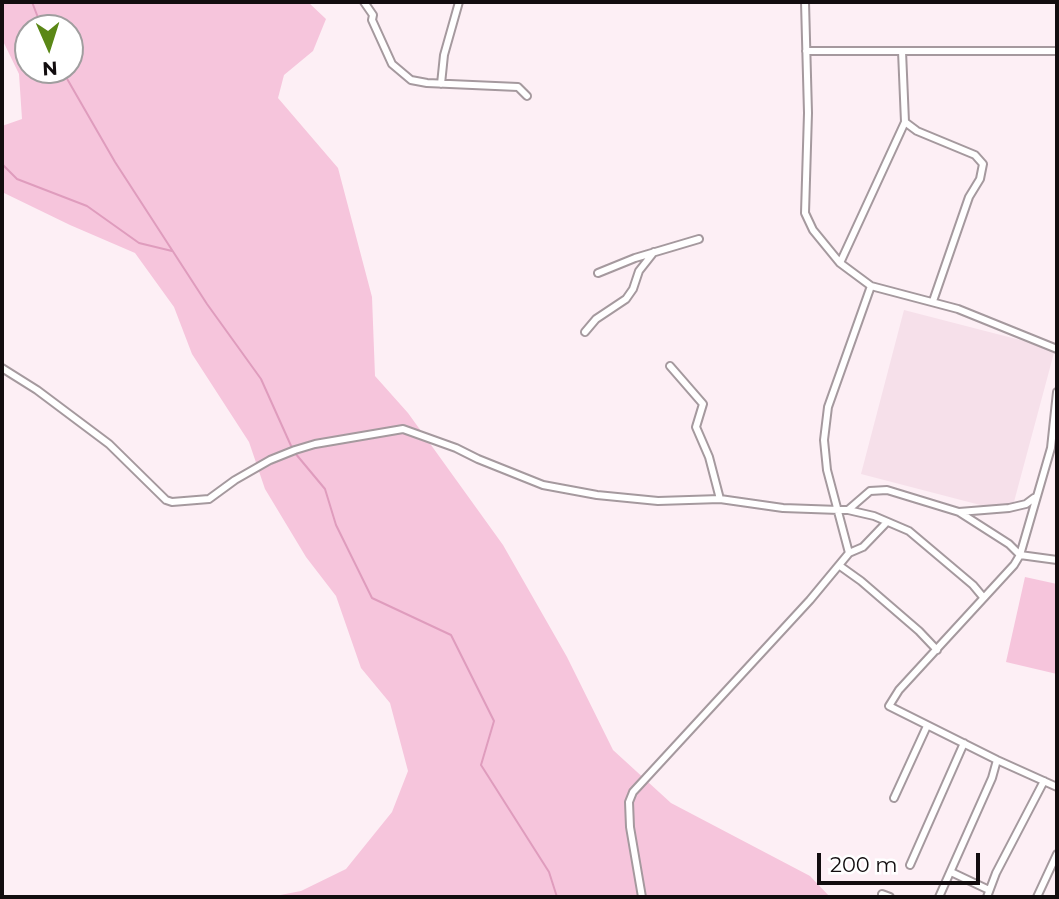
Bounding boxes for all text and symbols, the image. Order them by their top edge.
north arrow [14,14,84,84]
text: N [42,57,58,80]
scale bar [821,839,984,883]
text: 200 m [830,852,897,877]

